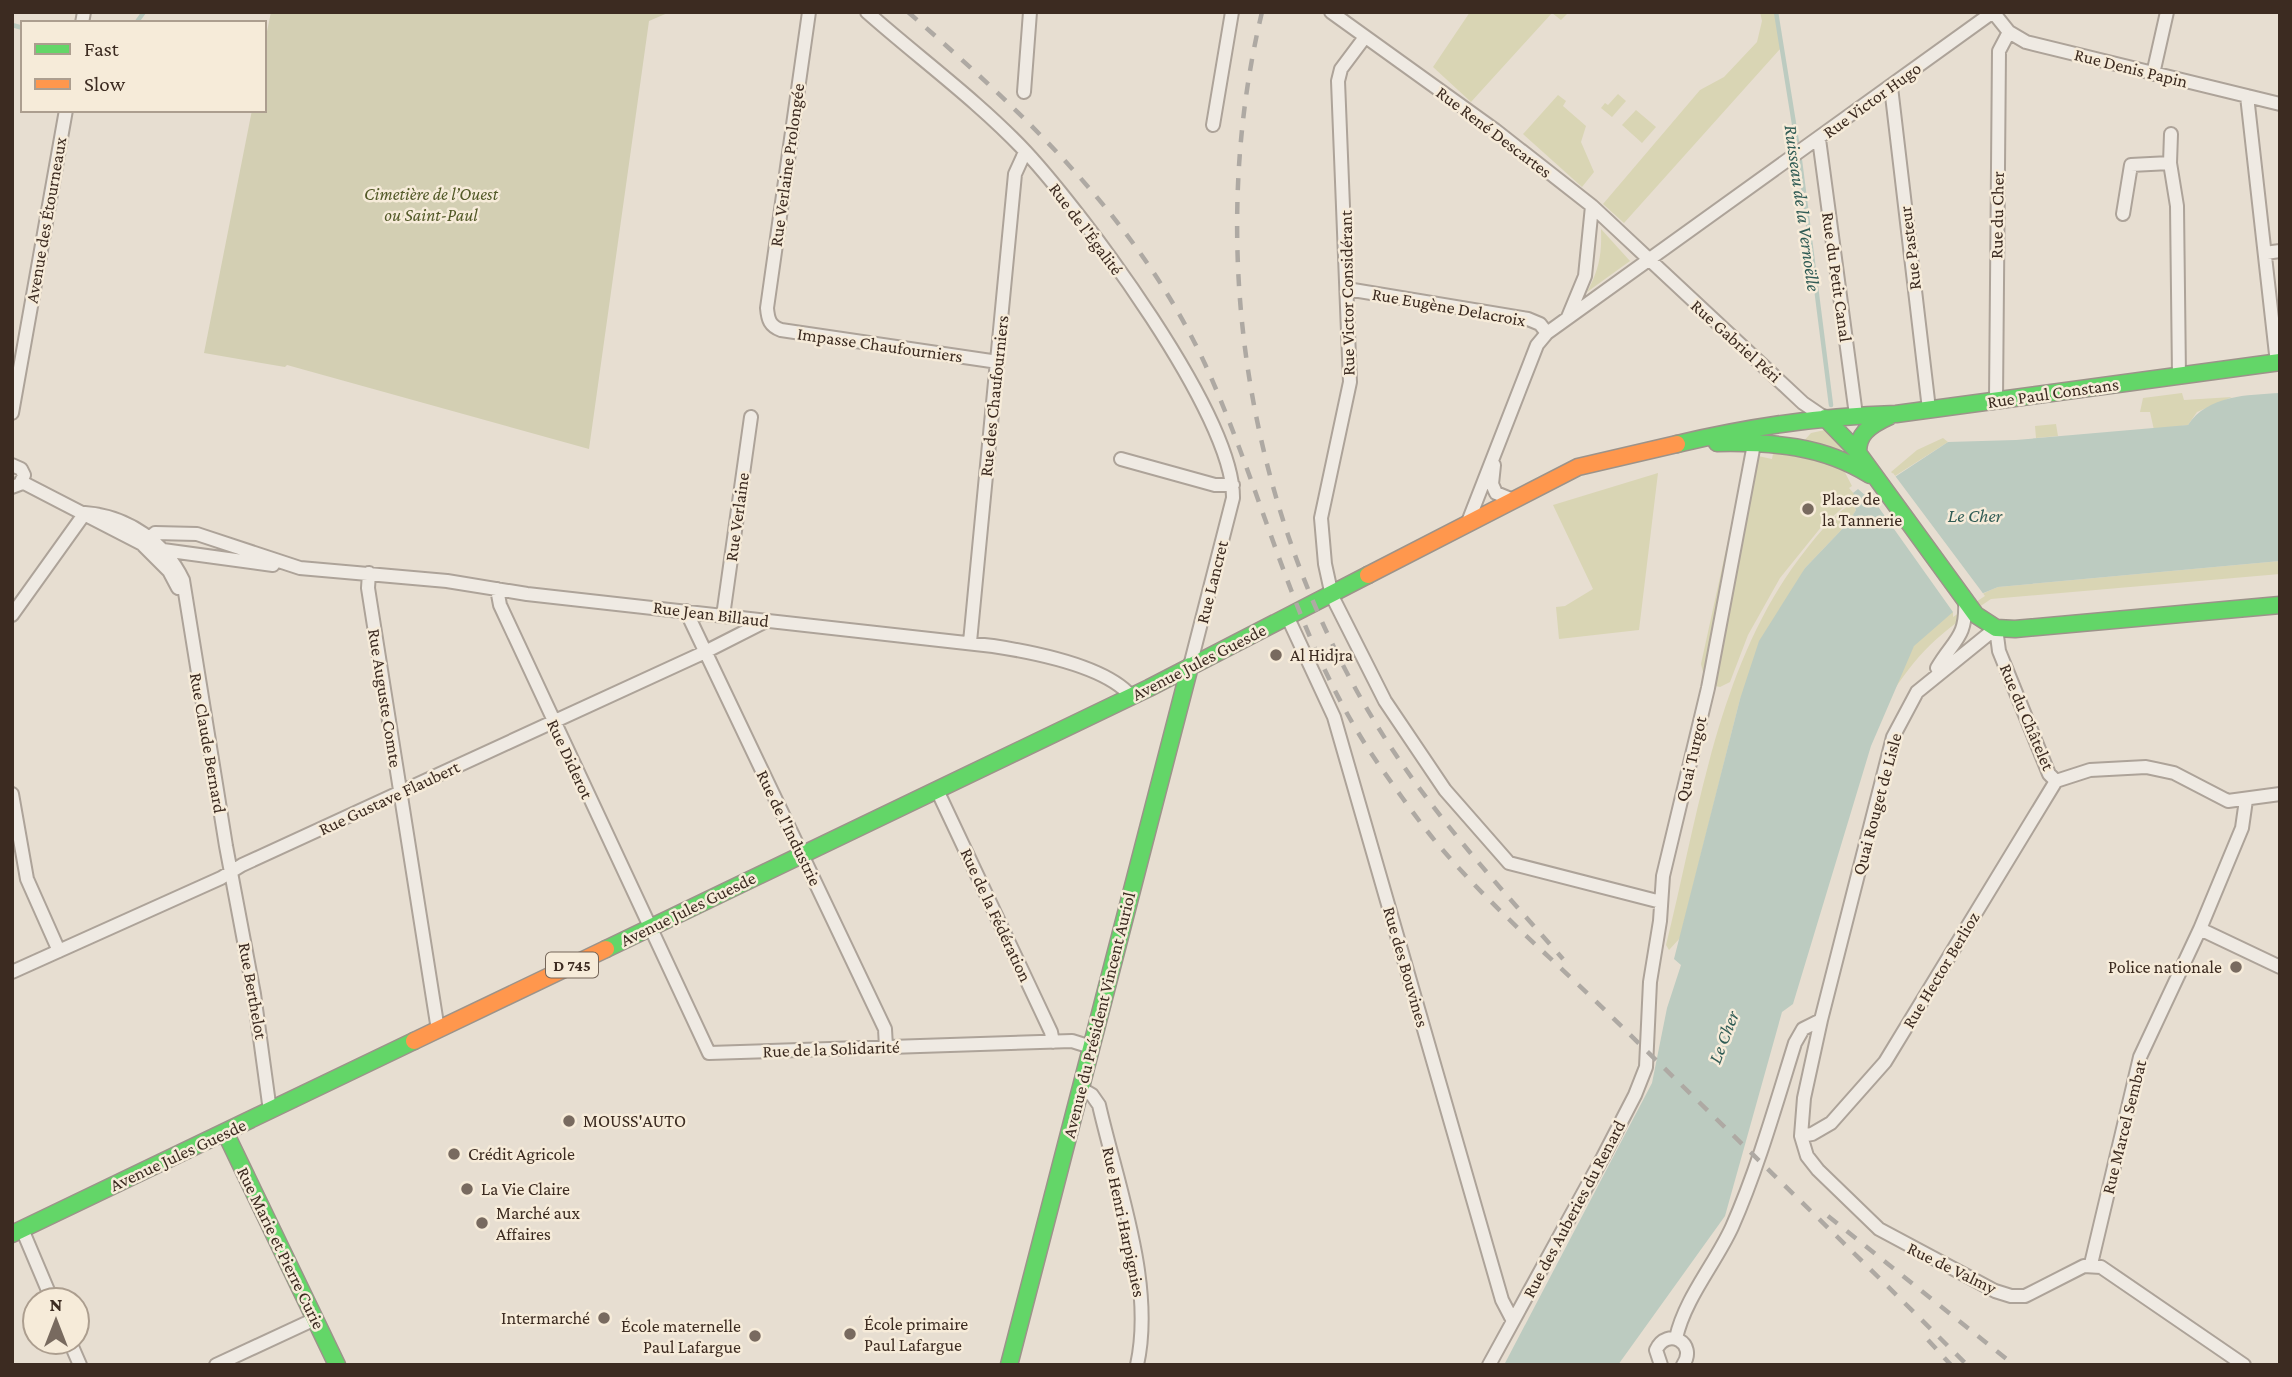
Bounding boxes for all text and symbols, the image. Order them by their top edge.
legend [21,21,266,112]
text: Fast [84,37,120,61]
street label: Rue Denis Papin [2072,44,2190,92]
street label: Rue Victor Hugo [1819,58,1925,142]
text: Slow [84,72,126,96]
street label: Rue Verlaine Prolongée [766,82,808,248]
street label: Rue René Descartes [1432,82,1556,182]
water label: Ruisseau de la Vernoëlle [1780,123,1825,293]
street label: Avenue des Étourneaux [22,135,71,305]
street label: Rue du Cher [1986,170,2008,259]
street label: Rue de l'Égalité [1045,179,1127,279]
park label: Cimetière de l’Ouest ou Saint-Paul [364,184,499,225]
street label: Rue Pasteur [1895,204,1925,291]
street label: Rue Victor Considérant [1336,209,1358,376]
street label: Rue du Petit Canal [1818,211,1856,344]
street label: Rue Eugène Delacroix [1371,284,1528,330]
street label: Rue Gabriel Péri [1687,295,1785,387]
street label: Rue des Chaufourniers [976,314,1012,478]
street label: Impasse Chaufourniers [796,323,964,367]
street label: Rue Paul Constans [1986,374,2120,412]
street label: Rue Verlaine [721,471,753,563]
place label: Place de la Tannerie [1822,489,1902,530]
marker: Place de la Tannerie [1800,501,1816,517]
water label: Le Cher [1948,505,2004,526]
street label: Rue Lancret [1192,537,1232,626]
street label: Rue Jean Billaud [652,597,771,631]
street label: Avenue Jules Guesde [1129,620,1269,704]
street label: Rue Auguste Comte [364,627,406,769]
place label: Al Hidjra [1290,645,1353,666]
marker: Al Hidjra [1268,647,1284,663]
street label: Rue du Châtelet [1996,661,2059,774]
street label: Rue Claude Bernard [186,671,230,815]
street label: Quai Turgot [1671,713,1711,804]
street label: Rue Diderot [543,716,598,803]
street label: Quai Rouget de Lisle [1848,731,1906,877]
street label: Rue Gustave Flaubert [315,756,464,839]
street label: Rue de l'Industrie [752,767,826,889]
street label: Rue de la Fédération [956,845,1036,985]
street label: Avenue Jules Guesde [617,868,759,950]
street label: Avenue du Président Vincent Auriol [1059,890,1139,1140]
street label: Rue des Bouvines [1379,904,1433,1030]
street label: Rue Hector Berlioz [1898,908,1984,1032]
street label: Rue Berthelot [235,941,272,1042]
road number: D 745 [546,953,598,978]
place label: Police nationale [2108,957,2222,977]
marker: Police nationale [2228,959,2244,975]
water label: Le Cher [1704,1007,1744,1066]
street label: Rue de la Solidarité [762,1037,900,1061]
street label: Rue Marcel Sembat [2098,1057,2151,1196]
place label: MOUSS'AUTO [583,1111,686,1131]
marker: MOUSS'AUTO [561,1113,577,1129]
street label: Avenue Jules Guesde [107,1115,249,1195]
street label: Rue des Auberies du Renard [1519,1116,1630,1301]
place label: Crédit Agricole [468,1144,575,1164]
street label: Rue Henri Harpignies [1098,1145,1150,1299]
marker: Crédit Agricole [446,1146,462,1162]
street label: Rue Marie et Pierre Curie [233,1164,329,1332]
place label: La Vie Claire [481,1179,570,1199]
marker: La Vie Claire [459,1181,475,1197]
place label: Marché aux Affaires [496,1203,580,1244]
marker: Marché aux Affaires [474,1215,490,1231]
street label: Rue de Valmy [1904,1238,2000,1298]
north arrow [21,1286,91,1356]
text: N [50,1294,63,1315]
place label: Intermarché [501,1308,590,1328]
marker: Intermarché [596,1310,612,1326]
place label: École primaire Paul Lafargue [864,1314,968,1355]
place label: École maternelle Paul Lafargue [621,1316,741,1357]
marker: École primaire Paul Lafargue [842,1326,858,1342]
marker: École maternelle Paul Lafargue [747,1328,763,1344]

